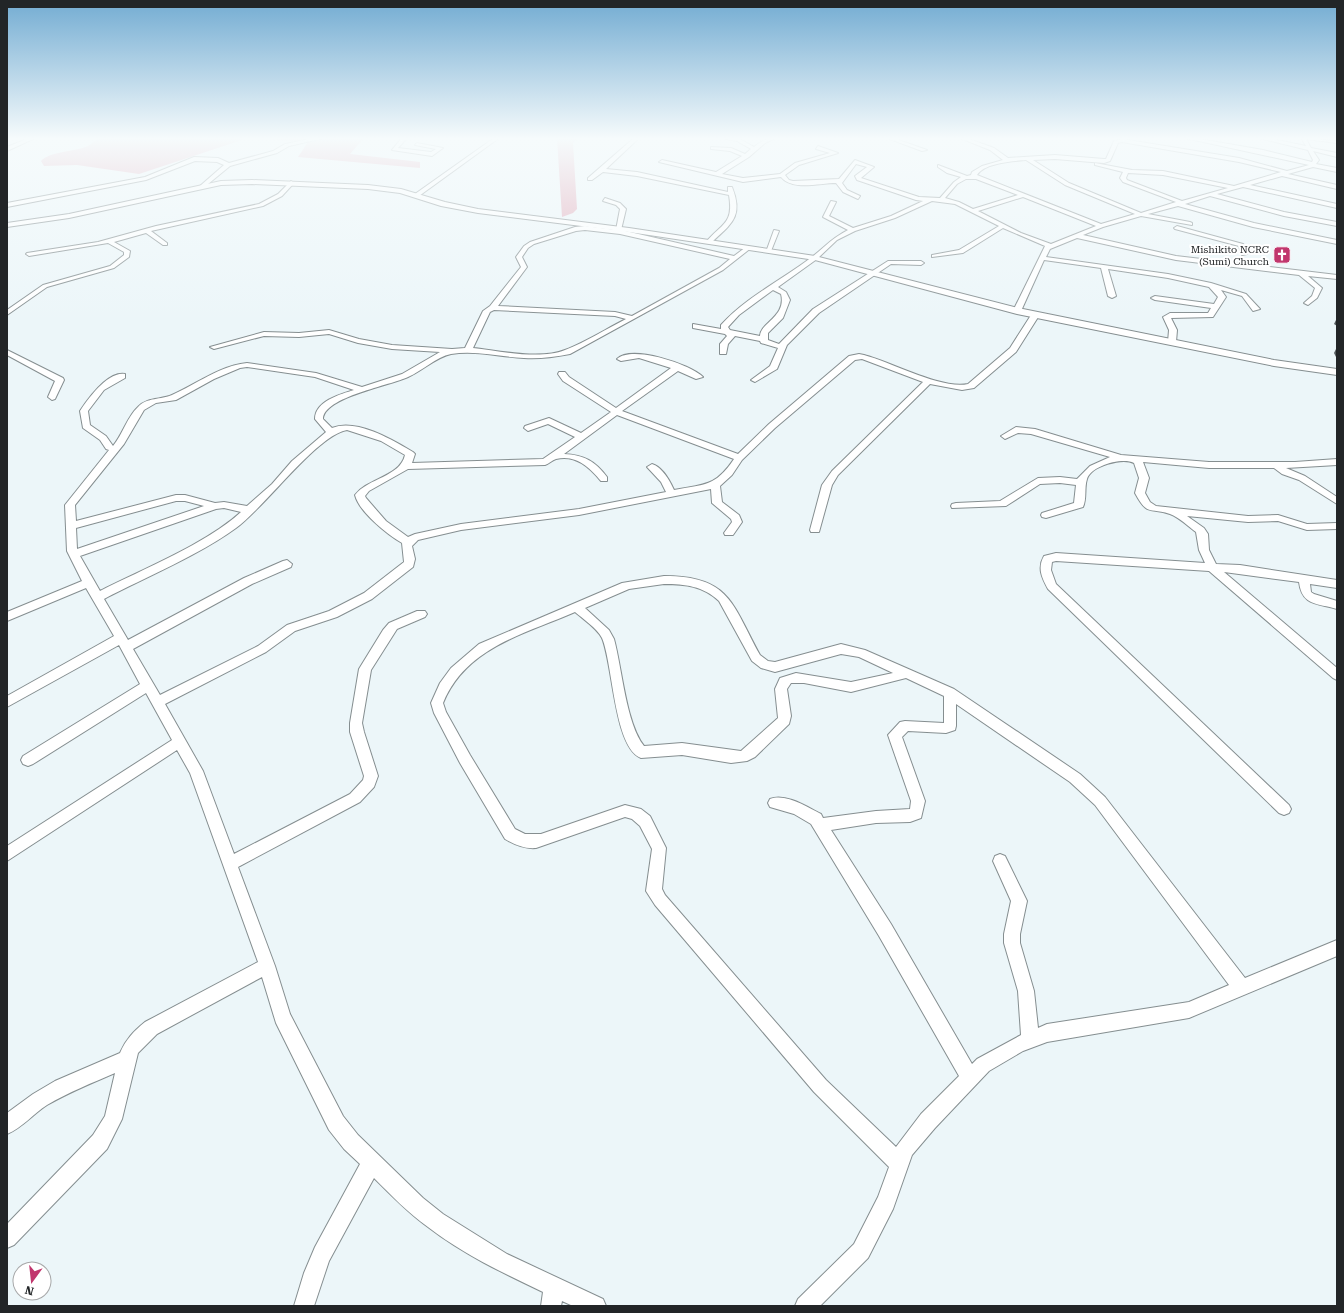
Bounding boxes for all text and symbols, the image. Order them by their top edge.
place label: Mishikito NCRC (Sumi) Church [1191,244,1270,267]
church icon: Mishikito NCRC (Sumi) Church [1272,245,1292,265]
north arrow [12,1261,52,1301]
text: N [23,1283,35,1298]

